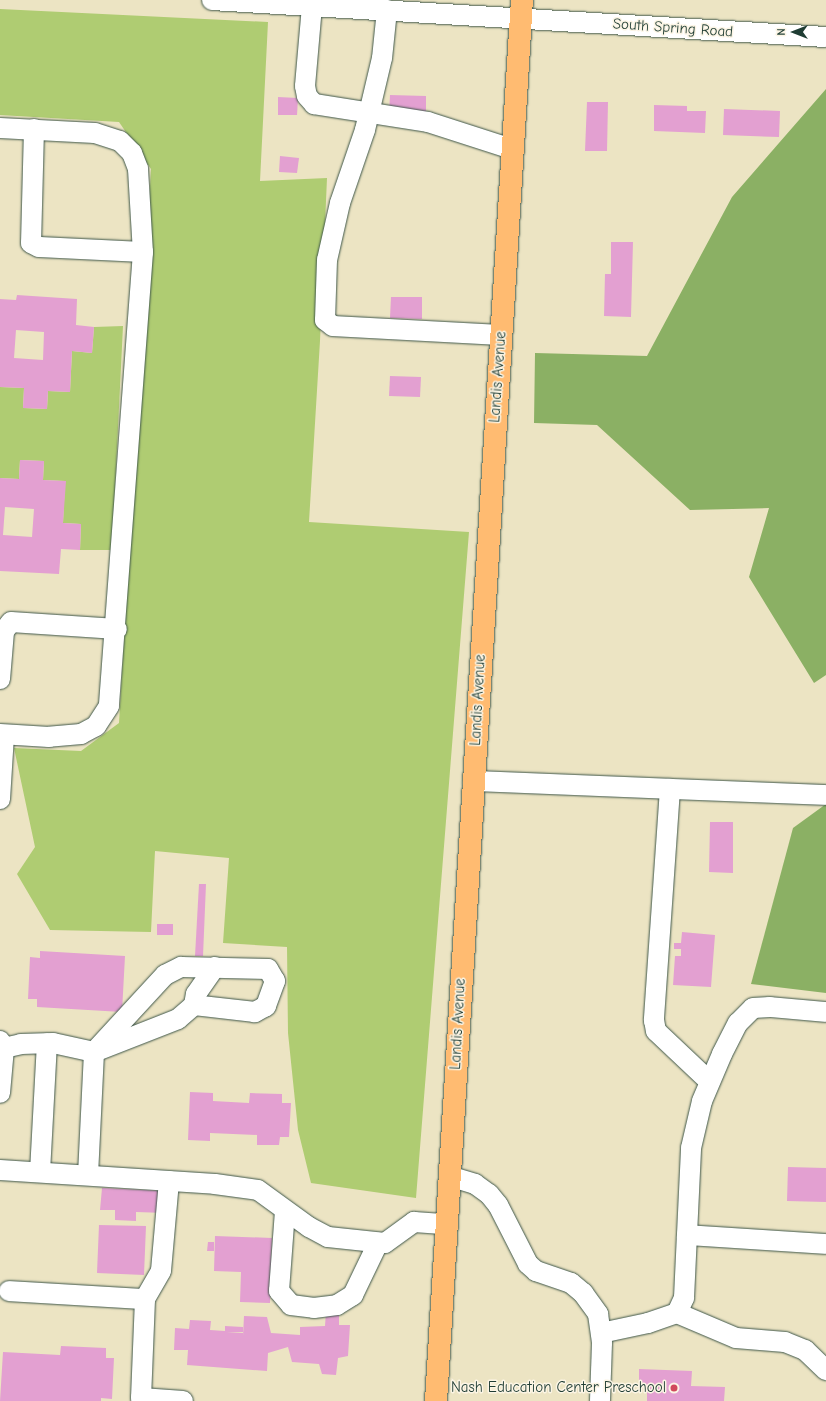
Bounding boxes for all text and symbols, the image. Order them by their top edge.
north arrow [774,12,814,52]
street label: South Spring Road [612,15,734,41]
text: N [775,28,788,36]
street label: Landis Avenue [486,331,510,423]
street label: Landis Avenue [467,654,489,746]
street label: Landis Avenue [447,978,469,1070]
place label: Nash Education Center Preschool [451,1379,666,1397]
marker: Nash Education Center Preschool [669,1383,679,1393]

